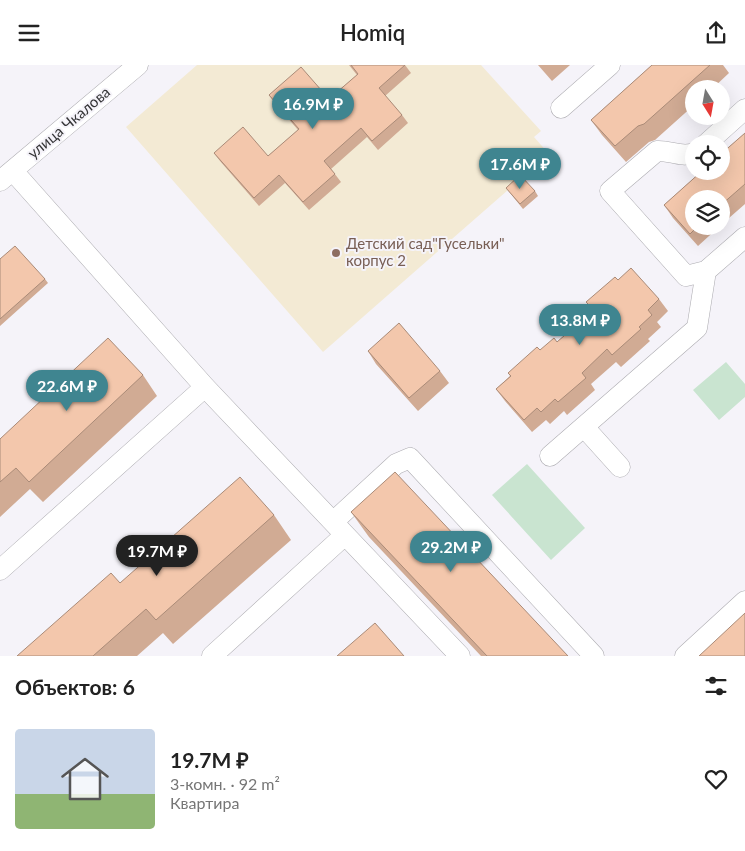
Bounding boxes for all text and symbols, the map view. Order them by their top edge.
icon: menu [15,19,43,47]
text: Homiq [340,19,405,46]
icon: share [702,19,730,47]
north arrow [685,80,730,125]
map controls [685,80,730,235]
street label: улица Чкалова [23,83,113,162]
pin: 16.9M ₽ [267,87,359,130]
text: 16.9M ₽ [283,94,343,113]
button: locate [685,135,730,180]
pin: 17.6M ₽ [474,147,566,190]
text: 17.6M ₽ [490,154,550,173]
button: layers [685,190,730,235]
place label: Детский сад"Гусельки" корпус 2 [346,234,505,269]
marker: Детский сад"Гусельки" корпус 2 [330,247,342,259]
pin: 13.8M ₽ [534,303,626,346]
text: 13.8M ₽ [550,310,610,329]
pin: 22.6M ₽ [21,369,113,412]
text: 22.6M ₽ [37,376,97,395]
pin: 29.2M ₽ [405,531,497,573]
pin: 19.7M ₽ [111,535,203,577]
text: 29.2M ₽ [421,537,481,556]
text: 19.7M ₽ [127,541,187,560]
icon: filters [702,672,730,700]
text: Объектов: 6 [15,674,135,699]
text: 19.7M ₽ [170,747,249,772]
icon: home [55,749,115,809]
icon: heart [702,765,730,793]
text: 3-комн. · 92 m² [170,774,280,793]
text: Квартира [170,793,239,812]

